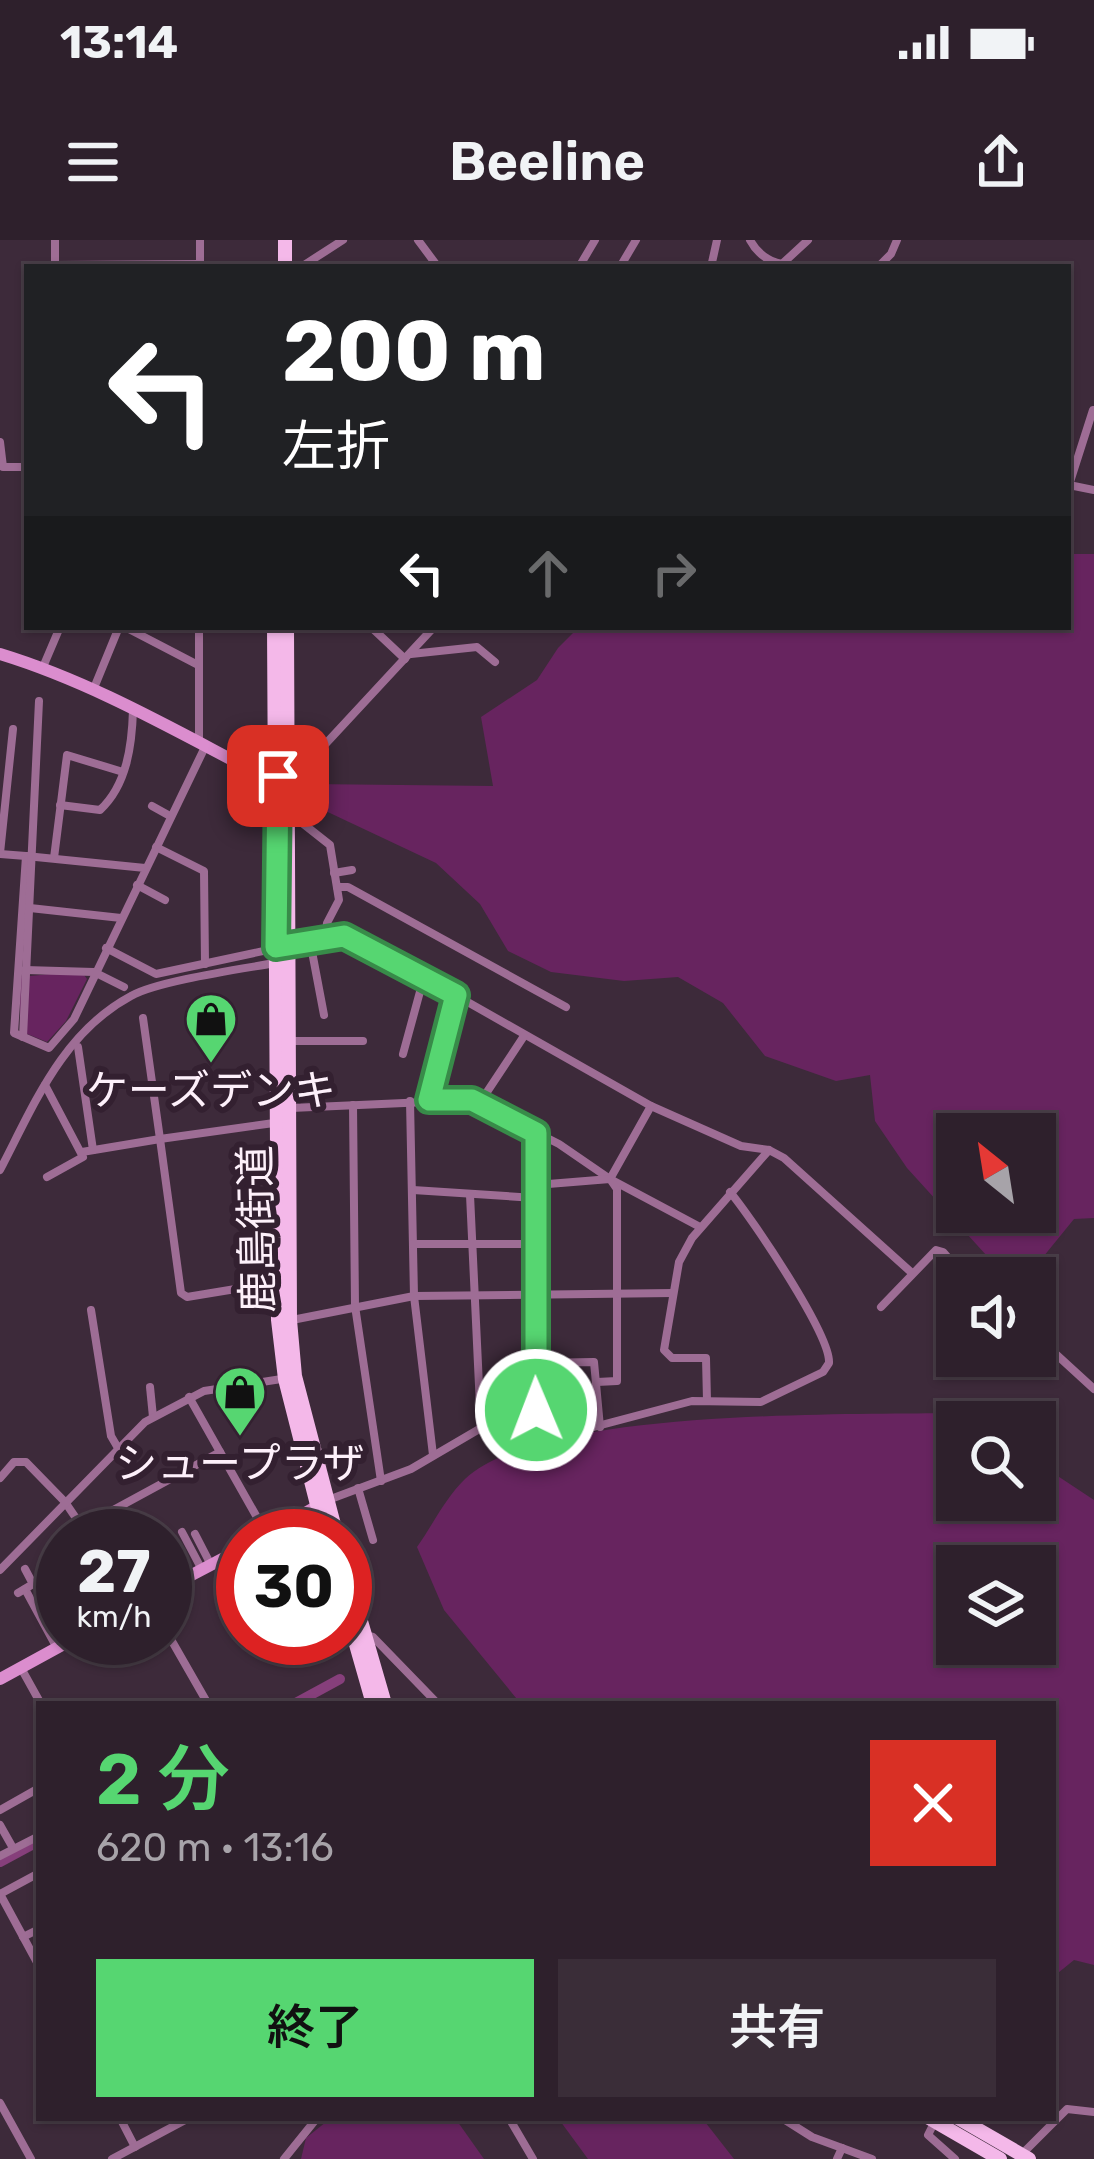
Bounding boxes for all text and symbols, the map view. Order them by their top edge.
text: 13:14 [60,16,178,69]
icon: menu [60,129,126,195]
icon: share [968,129,1034,195]
text: Beeline [449,130,645,194]
text: 200 m [282,301,546,401]
icon: left [84,312,240,468]
text: 左折 [282,415,390,479]
icon: left [389,540,455,606]
icon: ahead [515,540,581,606]
icon: right [641,540,707,606]
pin [227,725,329,827]
icon: arrive [245,743,311,809]
shop icon: ケーズデンキ [183,991,239,1065]
place label: ケーズデンキ [86,1066,336,1116]
north arrow [936,1113,1056,1233]
map controls [936,1113,1056,1665]
street label: 鹿島街道 [231,1145,283,1313]
button: sound [936,1257,1056,1377]
position arrow [473,1347,599,1473]
shop icon: シュープラザ [212,1364,268,1438]
button: search [936,1401,1056,1521]
place label: シュープラザ [115,1439,365,1489]
speed limit sign: 30 [216,1509,372,1665]
text: 27 [77,1536,151,1607]
button: layers [936,1545,1056,1665]
text: km/h [77,1599,151,1635]
text: 2 分 [96,1737,230,1822]
button: close [870,1740,996,1866]
text: 620 m · 13:16 [96,1825,334,1871]
button: 終了 [96,1959,534,2097]
button: 共有 [558,1959,996,2097]

